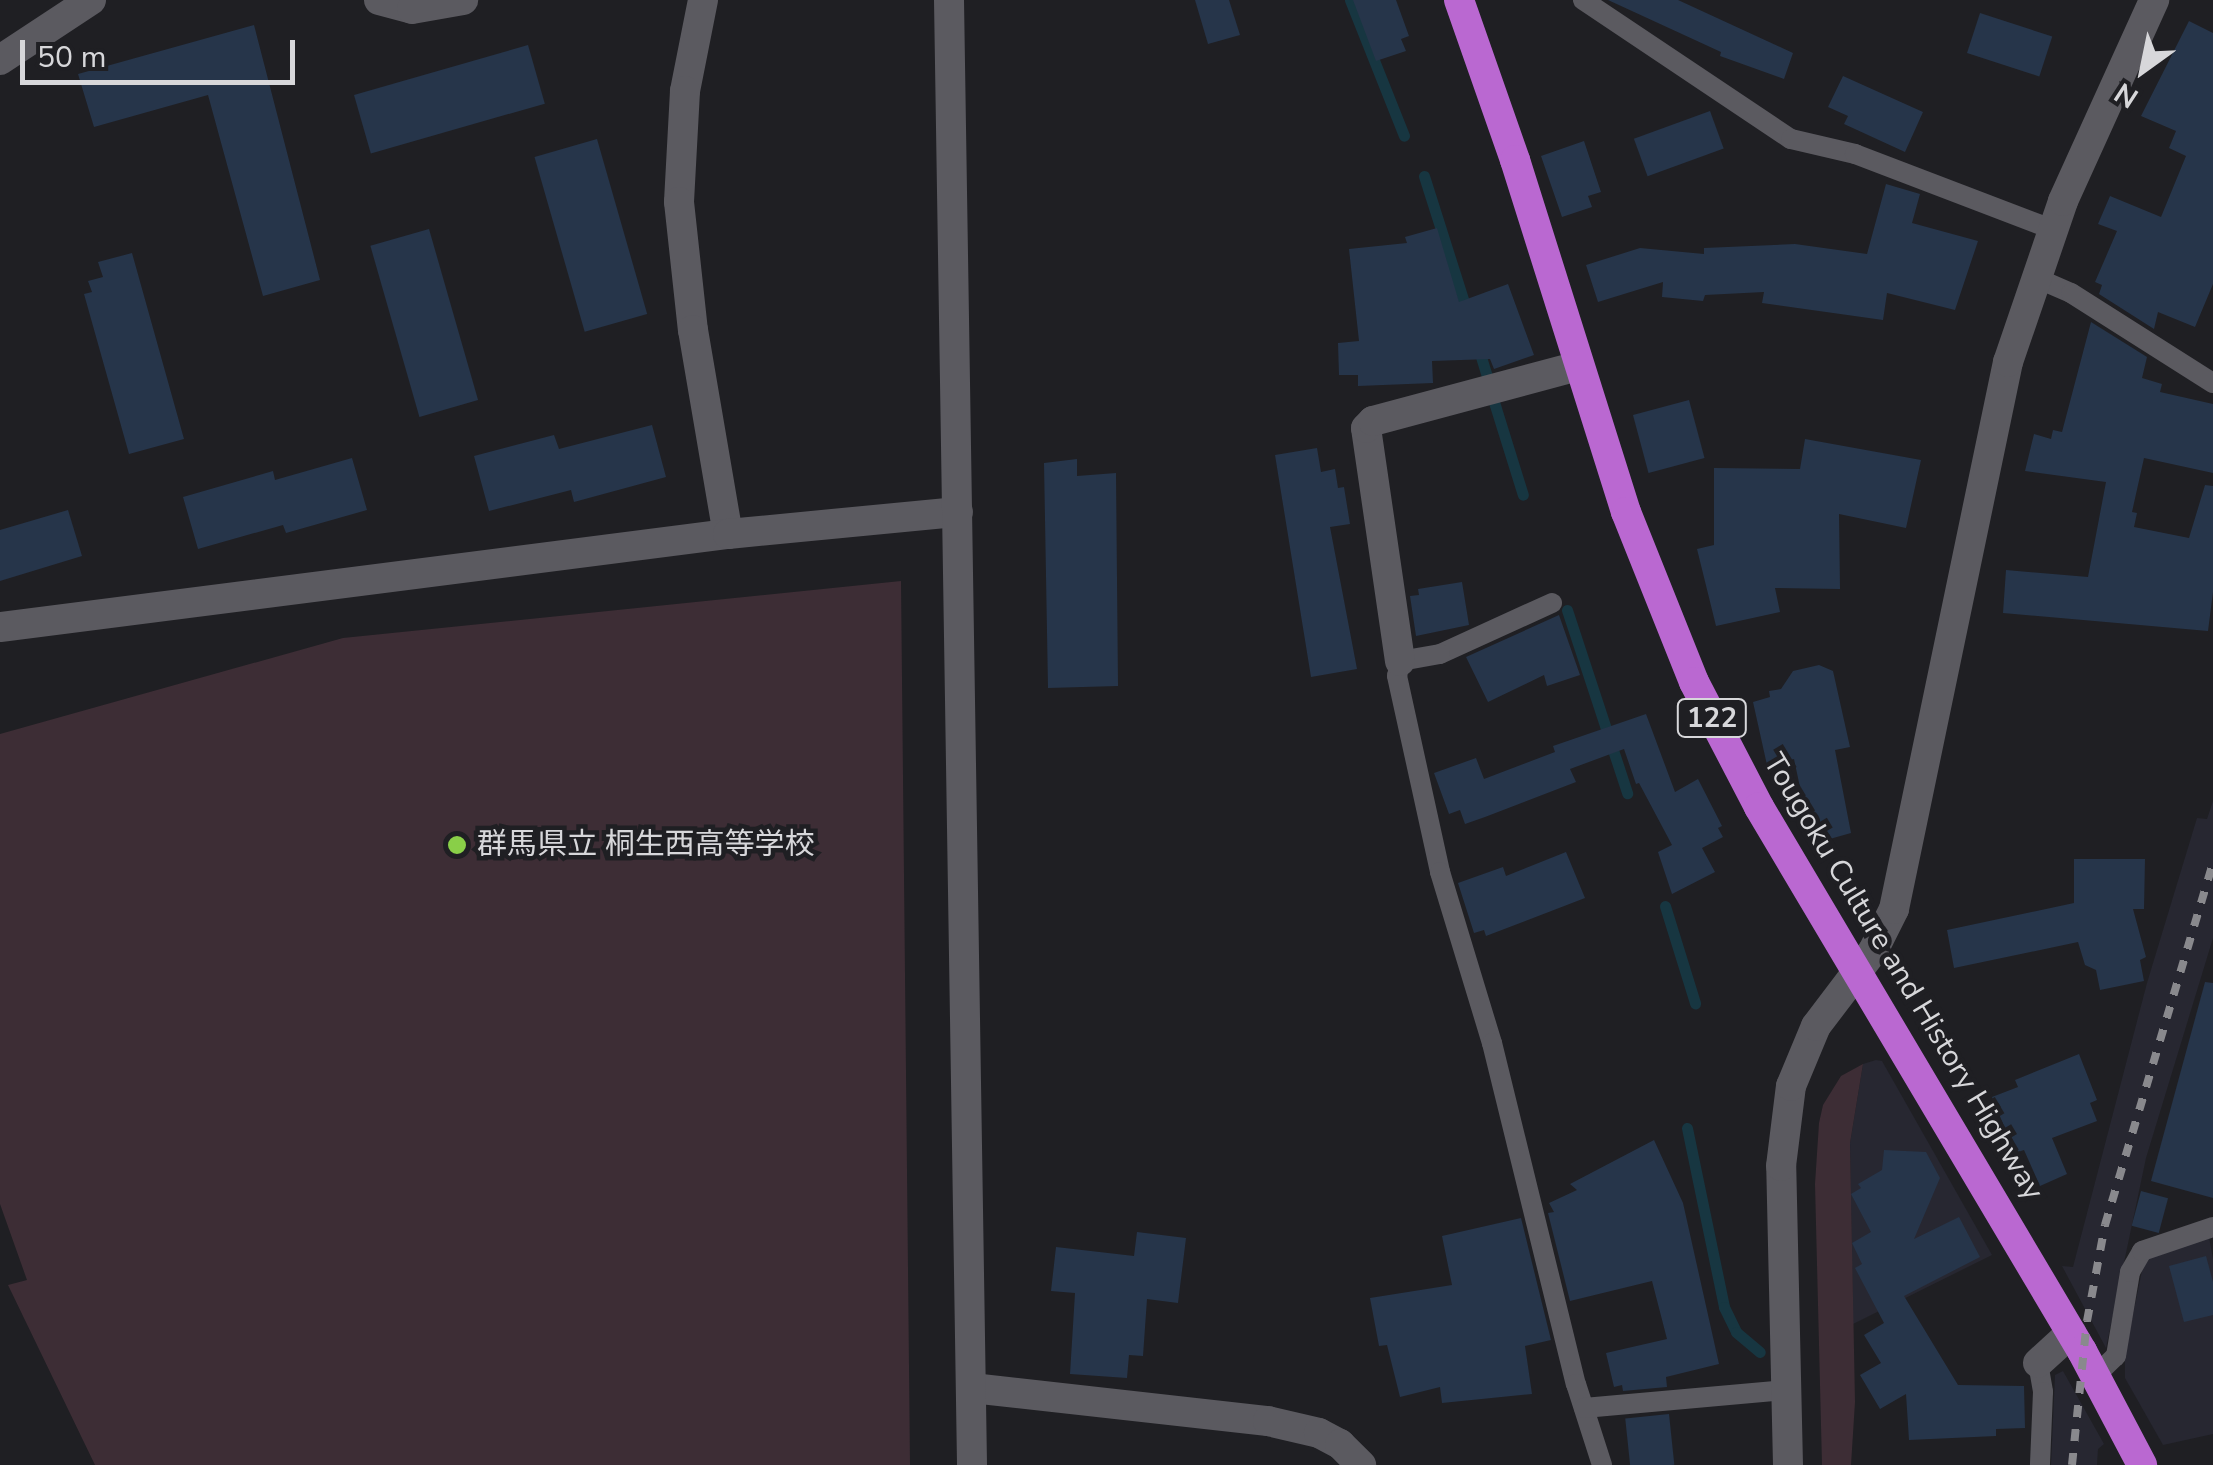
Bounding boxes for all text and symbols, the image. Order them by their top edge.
scale bar [25,20,300,82]
north arrow [2093,20,2193,120]
text: 50 m [37,37,106,78]
text: N [2108,74,2146,117]
road number: 122 [1674,695,1750,741]
street label: Tougoku Culture and History Highway [1755,747,2051,1207]
place label: 群馬県立 桐生西高等学校 [477,827,815,863]
marker: 群馬県立 桐生西高等学校 [446,834,468,856]

